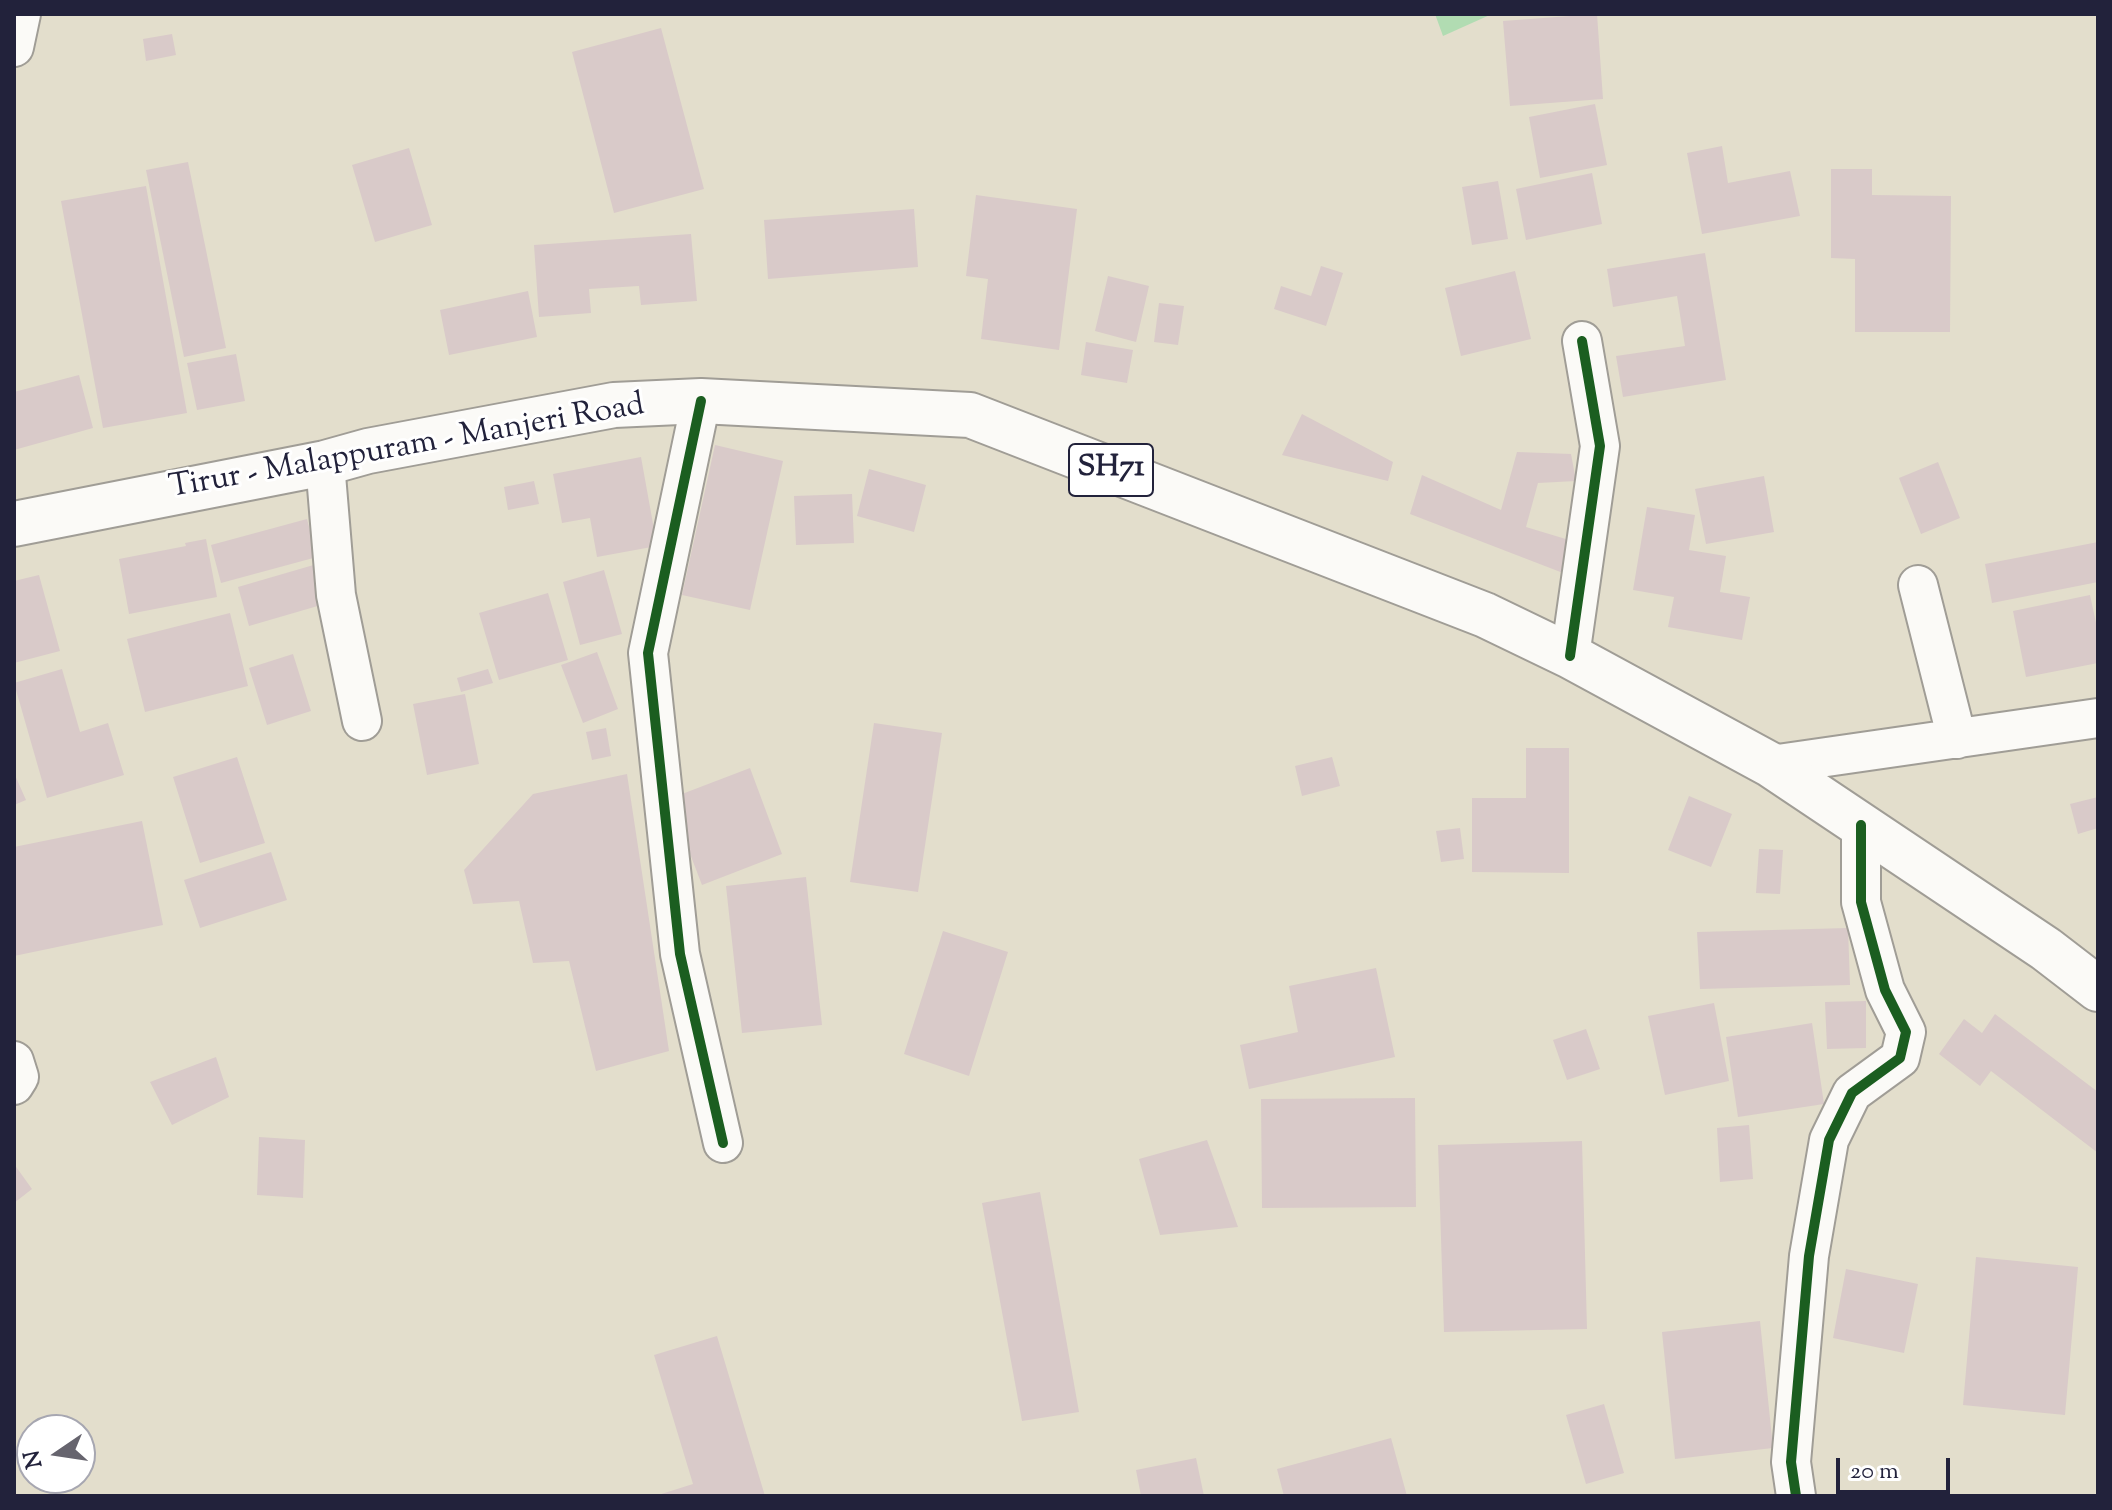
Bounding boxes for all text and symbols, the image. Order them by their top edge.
street label: Tirur - Malappuram - Manjeri Road [166,388,648,510]
road number: SH71 [1069,444,1153,496]
north arrow [16,1414,96,1494]
scale bar [1840,1442,1954,1492]
text: N [17,1447,52,1471]
text: 20 m [1850,1455,1899,1489]

